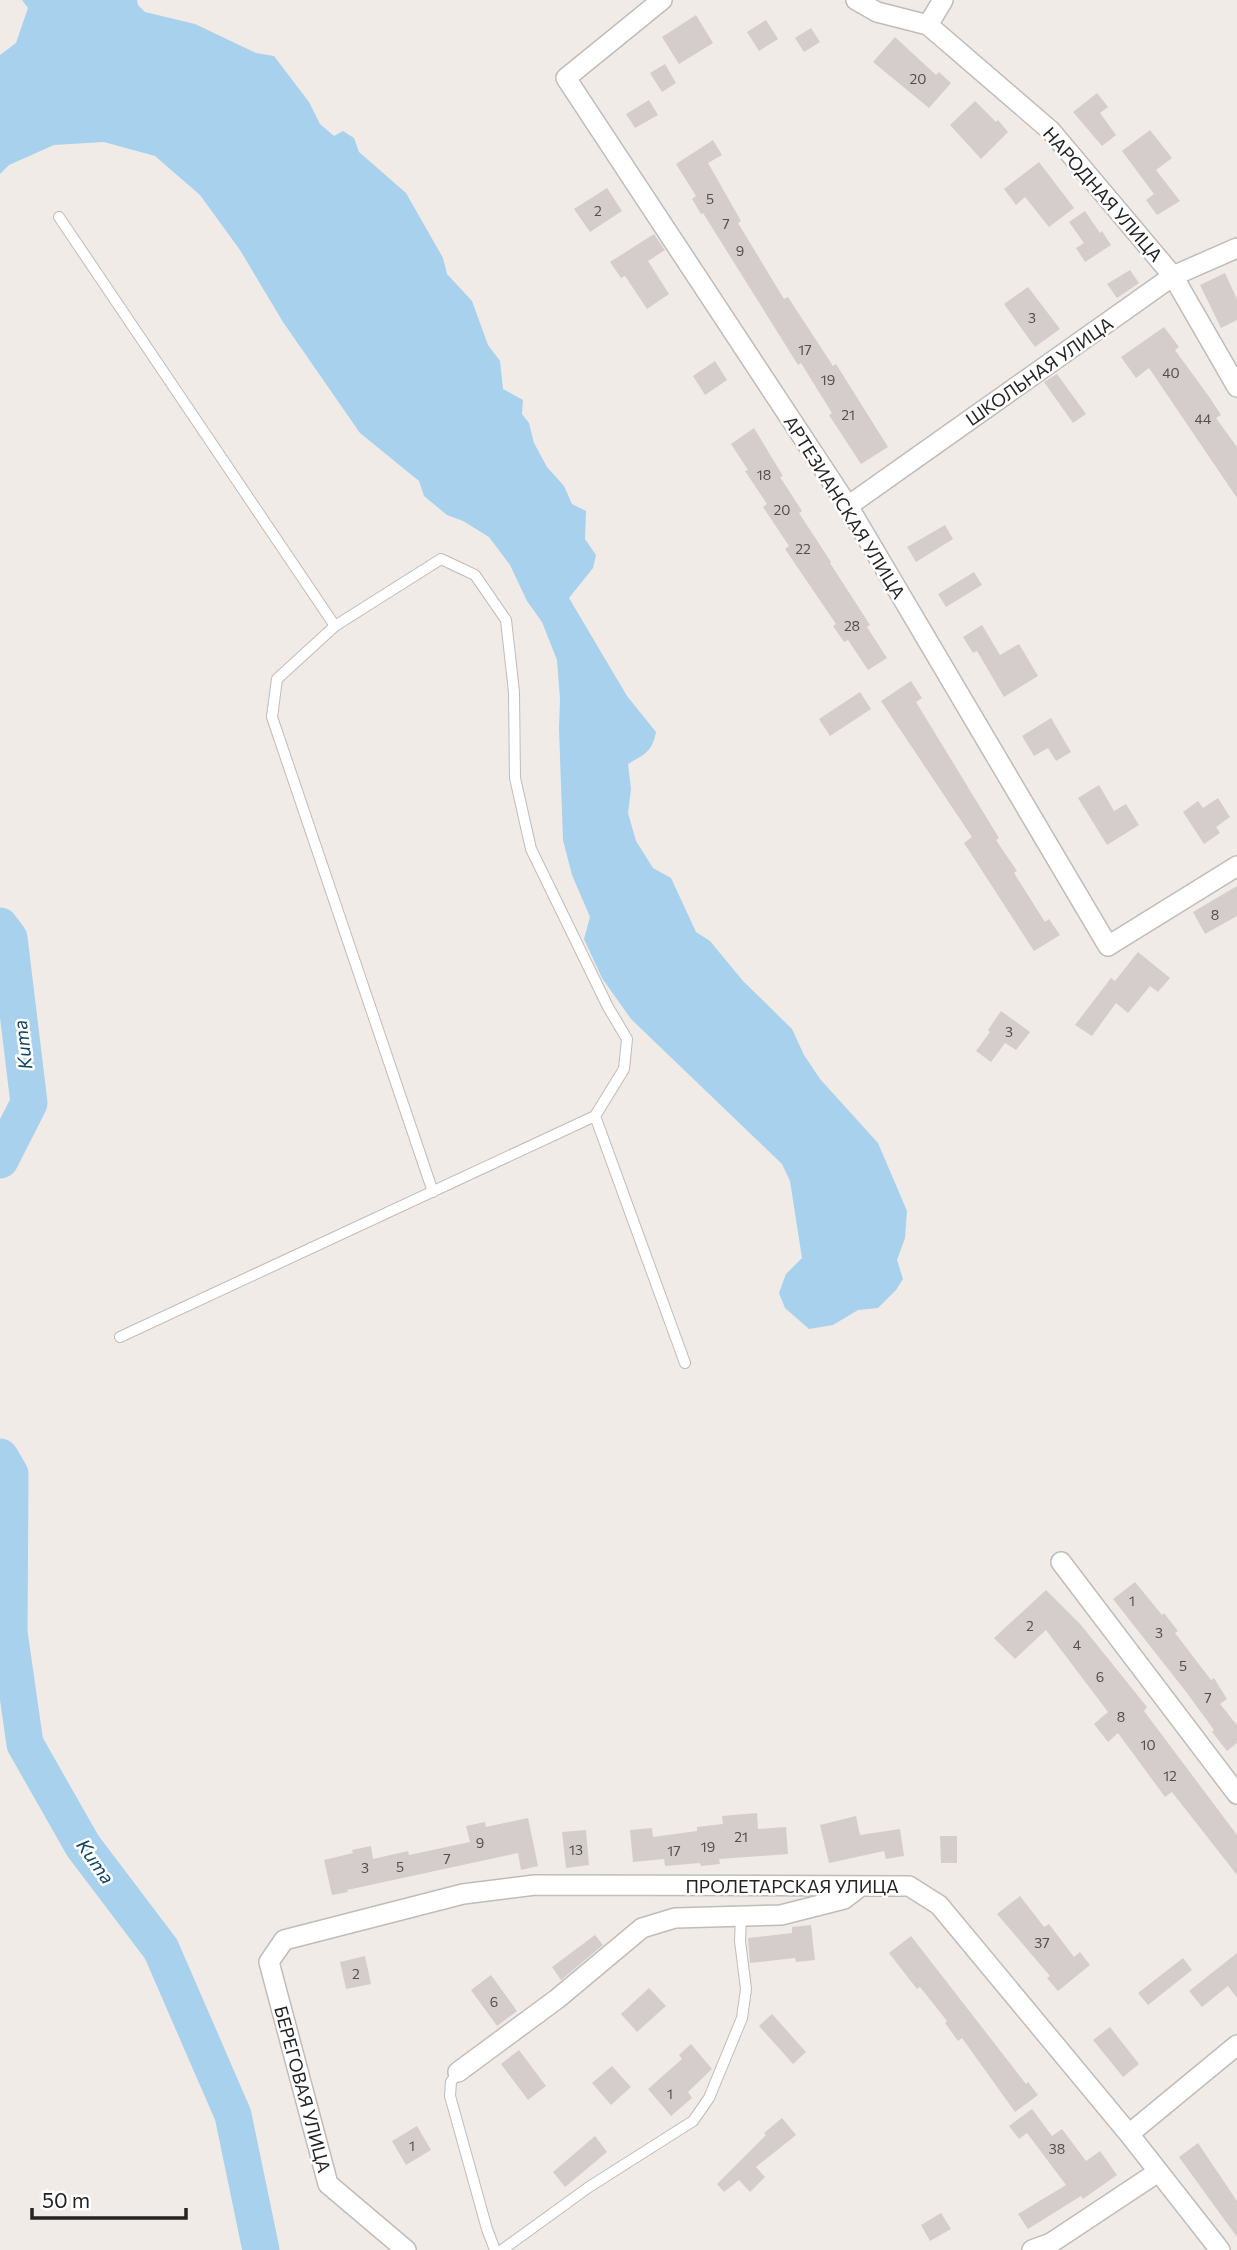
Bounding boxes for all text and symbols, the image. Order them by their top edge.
house number: 20 [910,70,926,87]
street label: НАРОДНАЯ УЛИЦА [1039,122,1167,266]
house number: 5 [706,190,714,207]
house number: 2 [594,202,602,219]
house number: 7 [722,215,730,232]
house number: 9 [736,242,744,259]
house number: 3 [1028,309,1036,326]
street label: ШКОЛЬНАЯ УЛИЦА [961,312,1117,430]
house number: 17 [798,341,812,358]
house number: 40 [1162,364,1180,381]
house number: 19 [821,371,835,388]
house number: 21 [841,406,855,423]
house number: 44 [1195,410,1212,427]
street label: АРТЕЗИАНСКАЯ УЛИЦА [780,411,910,603]
house number: 18 [757,466,771,483]
house number: 20 [774,501,790,518]
house number: 22 [795,540,811,557]
house number: 28 [844,617,860,634]
house number: 8 [1211,906,1219,923]
water label: Kuma [8,1019,36,1071]
house number: 3 [1005,1023,1013,1040]
house number: 1 [1129,1592,1135,1609]
house number: 2 [1026,1617,1034,1634]
house number: 3 [1155,1624,1163,1641]
house number: 4 [1073,1636,1082,1653]
house number: 5 [1179,1657,1187,1674]
house number: 6 [1096,1668,1104,1685]
house number: 7 [1204,1689,1212,1706]
house number: 8 [1117,1708,1125,1725]
house number: 10 [1140,1736,1156,1753]
house number: 12 [1163,1767,1177,1784]
house number: 21 [734,1828,748,1845]
water label: Kuma [72,1834,120,1888]
house number: 9 [476,1834,484,1851]
house number: 19 [701,1838,715,1855]
house number: 13 [569,1841,583,1858]
house number: 17 [667,1842,681,1859]
house number: 7 [443,1850,451,1867]
house number: 5 [396,1858,404,1875]
house number: 3 [361,1859,369,1876]
street label: ПРОЛЕТАРСКАЯ УЛИЦА [685,1875,899,1897]
house number: 37 [1034,1934,1050,1951]
house number: 2 [352,1965,360,1982]
house number: 6 [490,1993,498,2010]
street label: БЕРЕГОВАЯ УЛИЦА [270,2003,336,2175]
house number: 1 [667,2085,673,2102]
house number: 1 [409,2137,415,2154]
house number: 38 [1049,2140,1065,2157]
scale bar [32,2176,186,2220]
text: 50 m [42,2187,90,2212]

